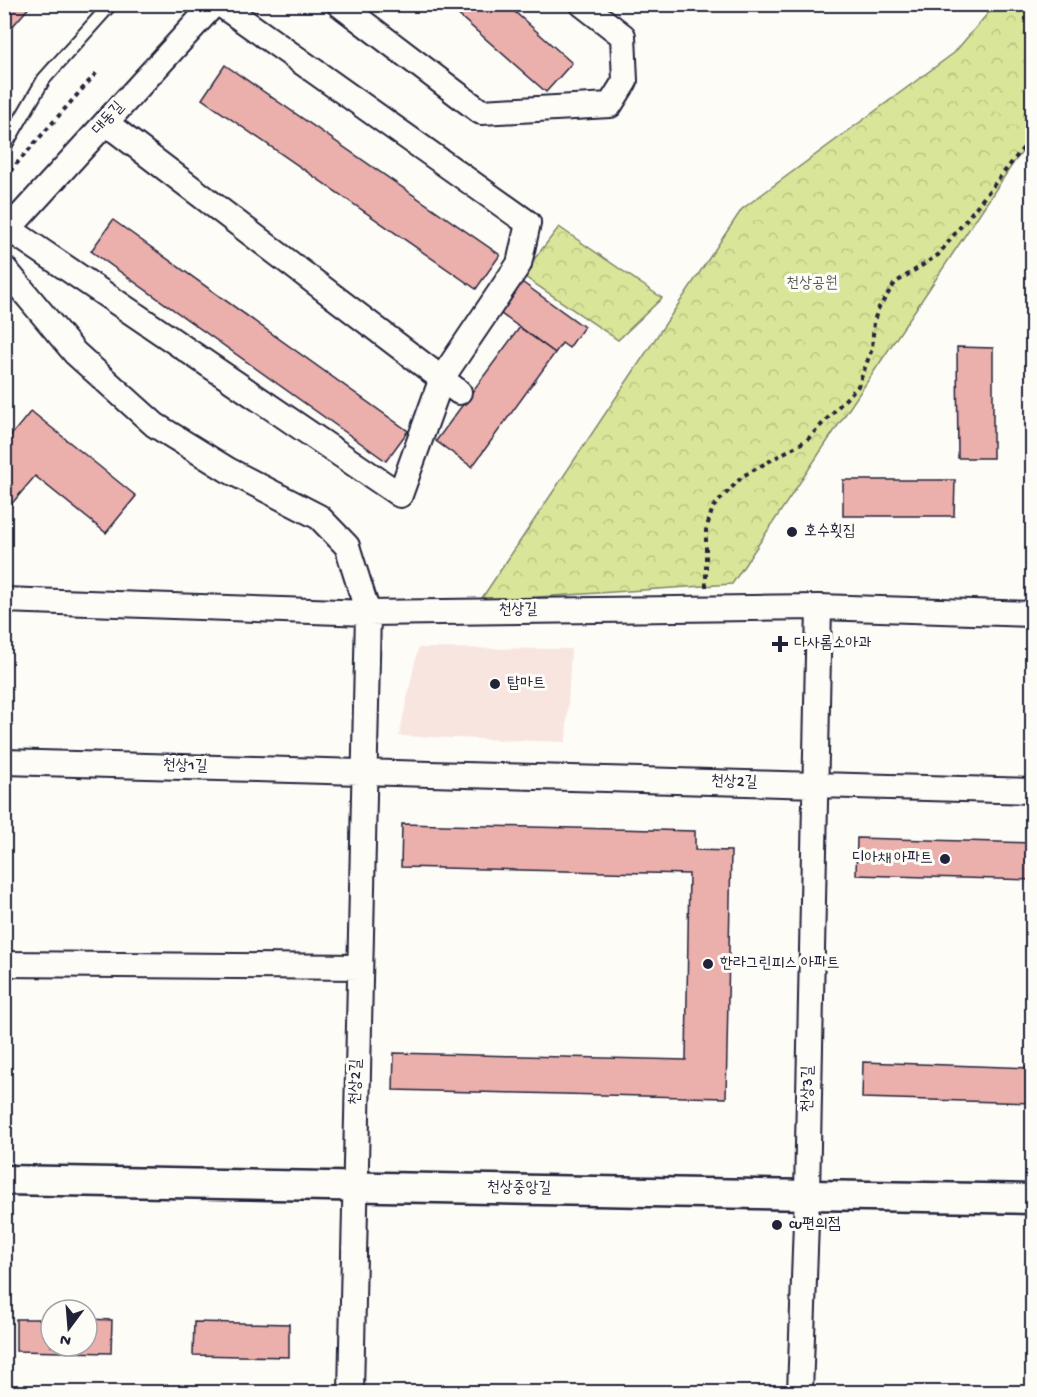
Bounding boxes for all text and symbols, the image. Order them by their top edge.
street label: 대동길 [89,98,129,140]
park label: 천상공원 [786,275,838,294]
place label: 호수횟집 [804,522,856,542]
marker: 호수횟집 [785,525,799,539]
street label: 천상길 [499,601,538,621]
place label: 다사롬소아과 [794,634,871,654]
marker: 다사롬소아과 [771,635,789,653]
place label: 탑마트 [507,675,546,694]
marker: 탑마트 [488,677,502,691]
street label: 천상1길 [162,757,208,777]
street label: 천상2길 [710,773,758,793]
place label: 디아채 아파트 [852,850,933,869]
marker: 디아채 아파트 [938,852,952,866]
place label: 한라그린피스 아파트 [720,955,840,974]
marker: 한라그린피스 아파트 [701,957,715,971]
street label: 천상2길 [347,1058,367,1106]
street label: 천상3길 [799,1065,819,1113]
street label: 천상중앙길 [487,1179,551,1199]
place label: cu편의점 [789,1216,841,1235]
marker: cu편의점 [770,1218,784,1232]
north arrow [39,1298,99,1358]
text: N [58,1328,73,1350]

